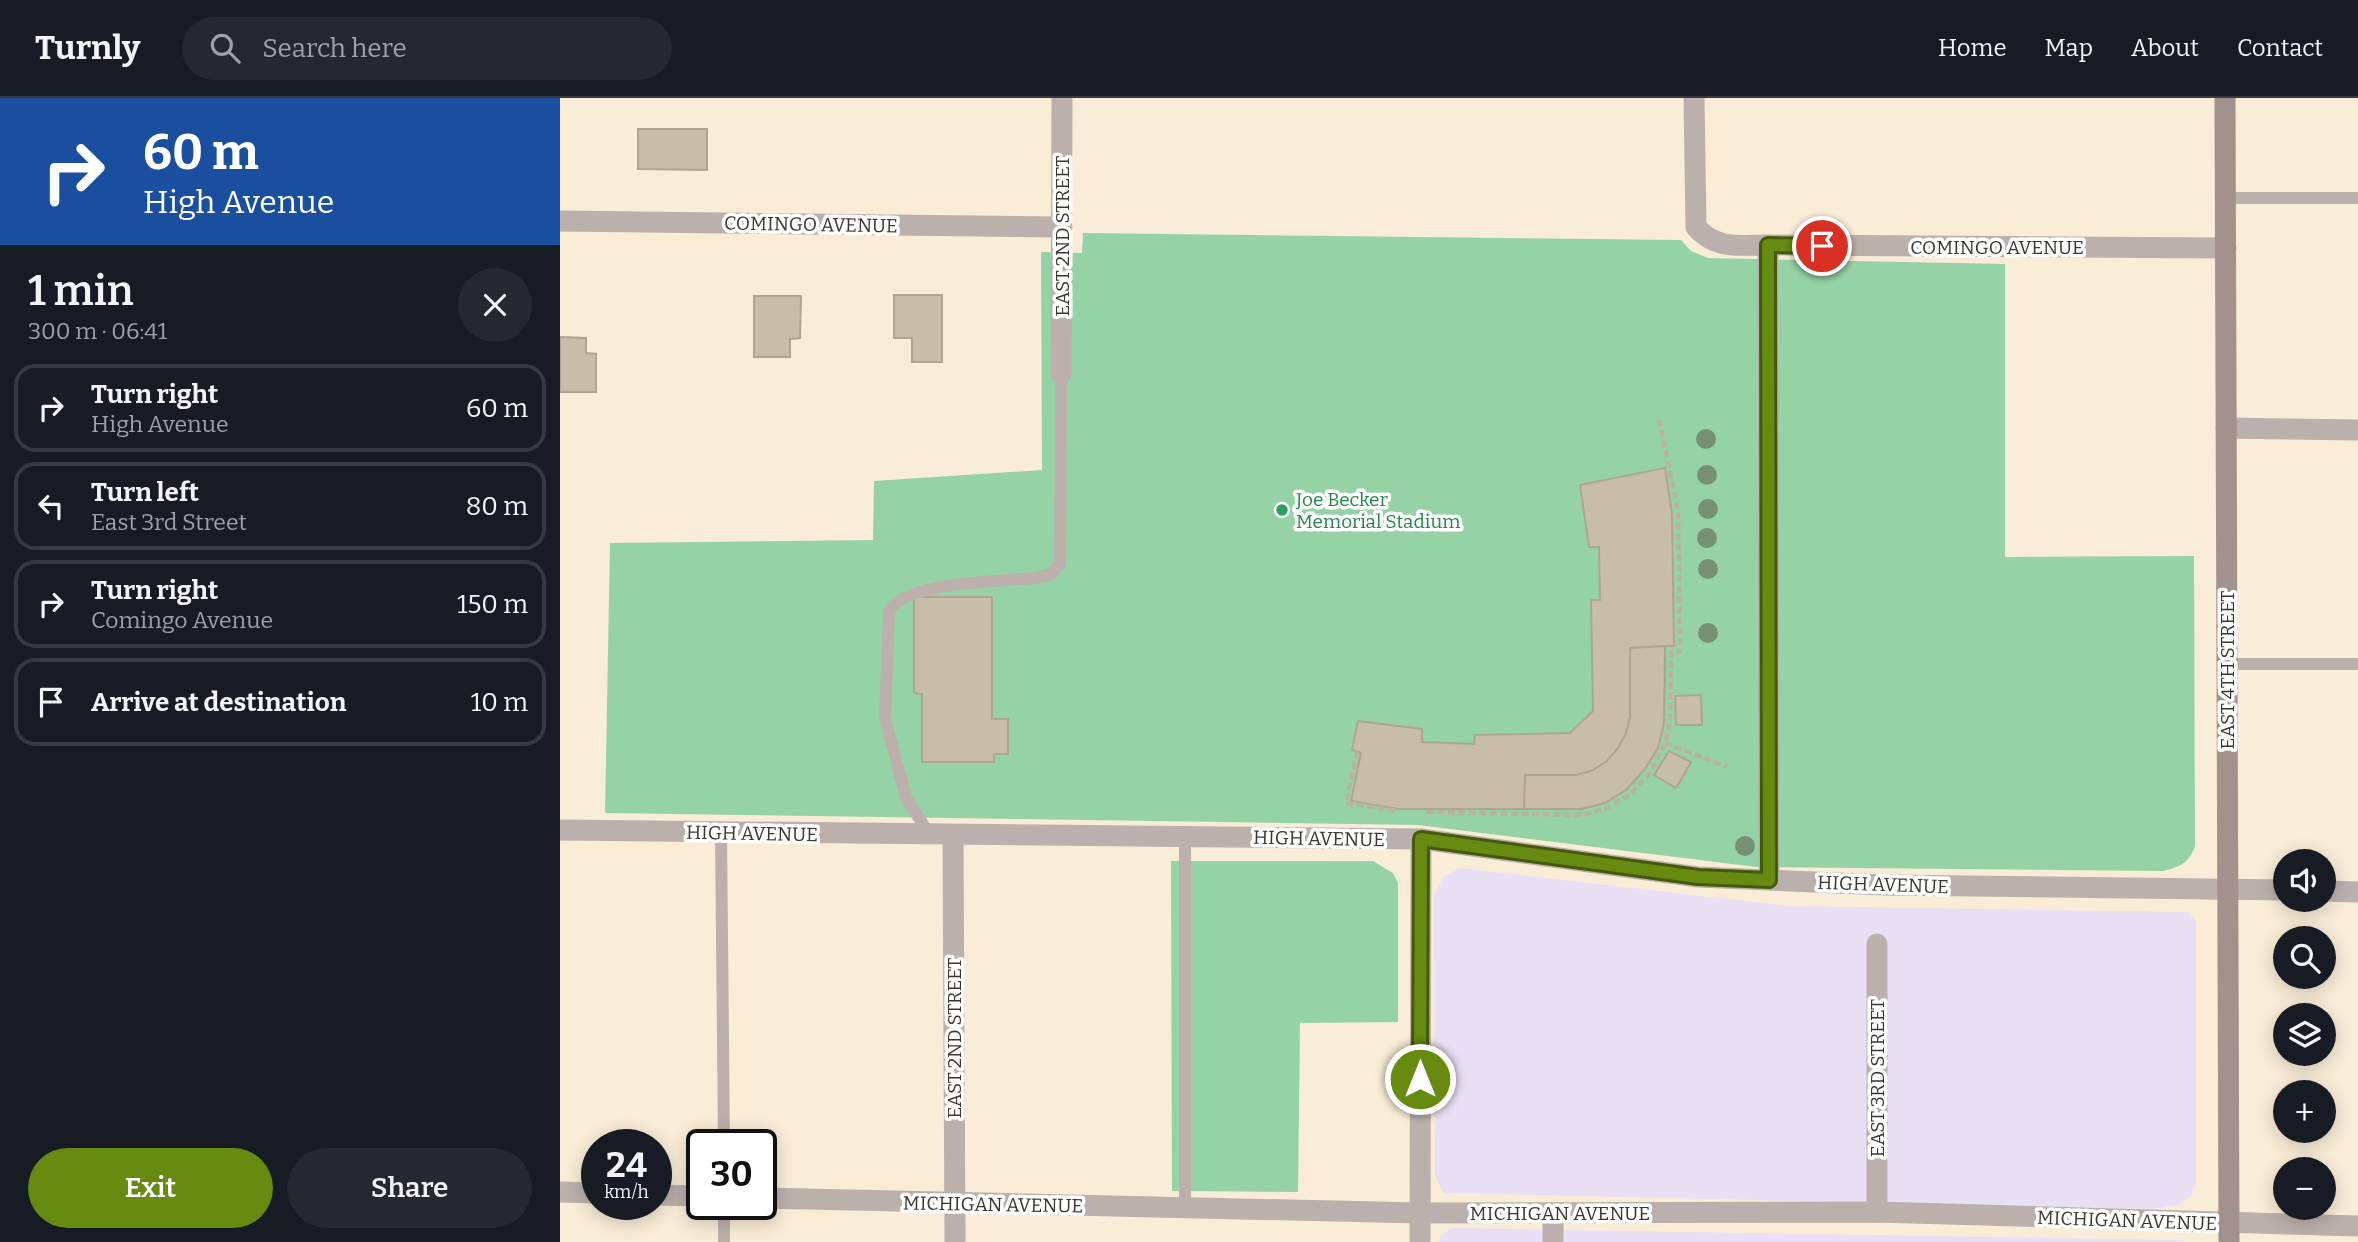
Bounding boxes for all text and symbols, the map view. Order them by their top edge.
search box [182,17,672,80]
text: Turnly [35,28,140,68]
icon: search [206,29,244,67]
text: Search here [262,33,407,64]
text: Home [1938,34,2007,62]
text: Map [2045,34,2093,62]
text: About [2131,34,2199,62]
text: Contact [2237,34,2323,62]
text: 60 m [143,123,259,182]
icon: right [28,126,119,217]
street label: EAST 2ND STREET [1051,156,1074,316]
text: High Avenue [143,183,334,221]
street label: COMINGO AVENUE [724,211,898,238]
pin [1792,216,1852,276]
icon: arrive [1803,227,1841,265]
street label: COMINGO AVENUE [1910,236,2084,259]
text: 1 min [28,266,134,316]
button: close [458,268,532,342]
text: 300 m · 06:41 [28,317,167,345]
text: Turn right [91,379,218,410]
icon: right [32,389,70,427]
text: 60 m [466,393,528,424]
text: High Avenue [91,410,228,438]
text: Turn left [91,477,199,508]
icon: left [32,487,70,525]
place label: Joe Becker Memorial Stadium [1295,488,1460,533]
text: 80 m [466,491,528,522]
marker: Joe Becker Memorial Stadium [1274,502,1290,518]
text: East 3rd Street [91,508,247,536]
text: Turn right [91,575,218,606]
icon: right [32,585,70,623]
text: 150 m [457,589,528,620]
street label: EAST 4TH STREET [2216,591,2239,749]
text: Comingo Avenue [91,606,273,634]
icon: arrive [32,683,70,721]
text: Arrive at destination [91,687,346,718]
text: 10 m [471,687,528,718]
street label: HIGH AVENUE [686,821,818,846]
street label: HIGH AVENUE [1253,826,1385,851]
map controls [2273,849,2336,1220]
button: sound [2273,849,2336,912]
street label: HIGH AVENUE [1817,871,1949,898]
button: search [2273,926,2336,989]
street label: EAST 2ND STREET [943,958,966,1118]
street label: EAST 3RD STREET [1866,999,1889,1157]
button: layers [2273,1003,2336,1066]
position arrow [1383,1042,1457,1116]
button: + [2273,1080,2336,1143]
speed limit sign: 30 [686,1129,777,1220]
text: 24 [606,1144,647,1186]
button: Exit [28,1148,273,1228]
button: Share [287,1148,532,1228]
button: − [2273,1157,2336,1220]
text: km/h [604,1181,649,1203]
street label: MICHIGAN AVENUE [903,1191,1083,1218]
street label: MICHIGAN AVENUE [1470,1202,1650,1225]
street label: MICHIGAN AVENUE [2036,1206,2217,1235]

